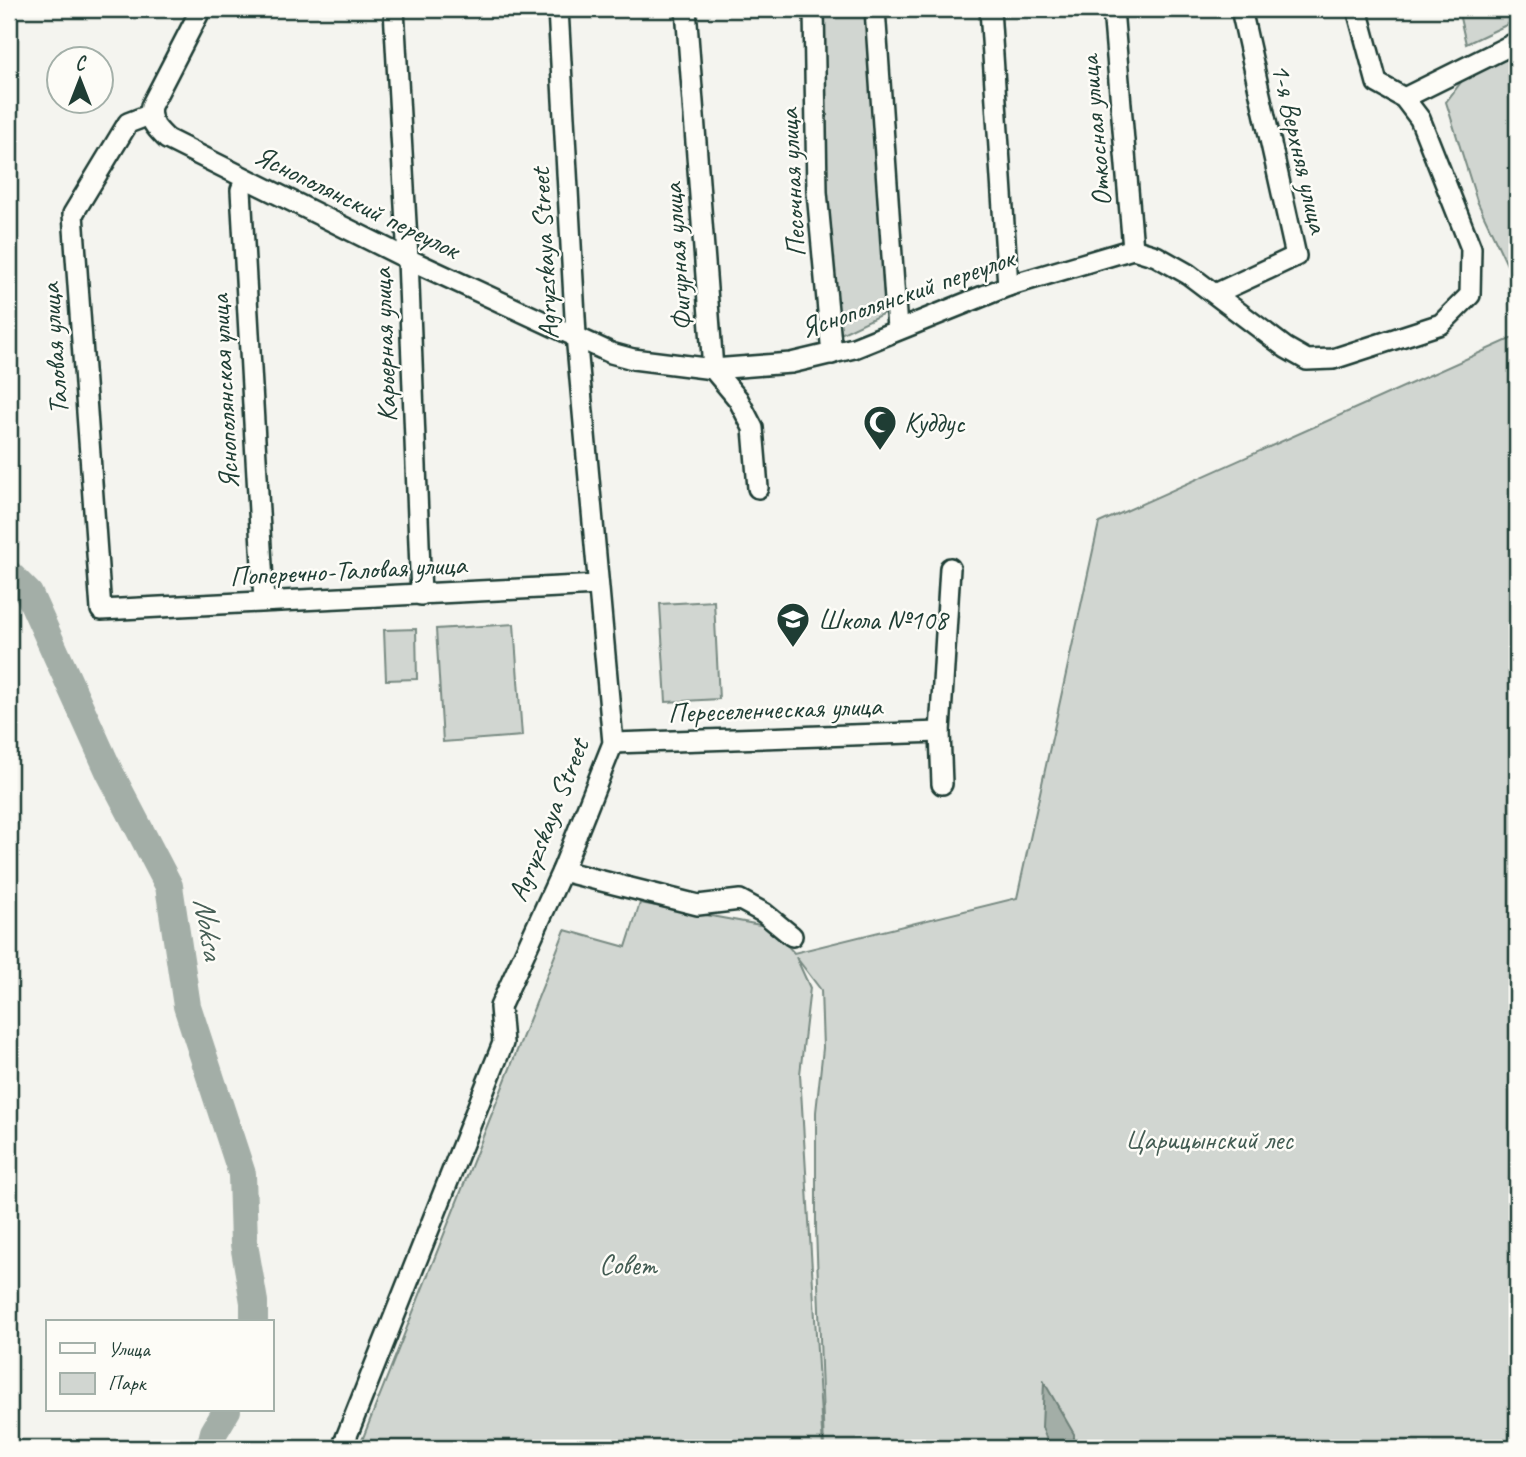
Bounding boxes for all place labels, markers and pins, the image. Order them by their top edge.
mosque icon: Куддус [861,403,899,452]
place label: Куддус [904,405,966,440]
school or university icon: Школа №108 [774,600,812,649]
place label: Школа №108 [818,602,950,637]

